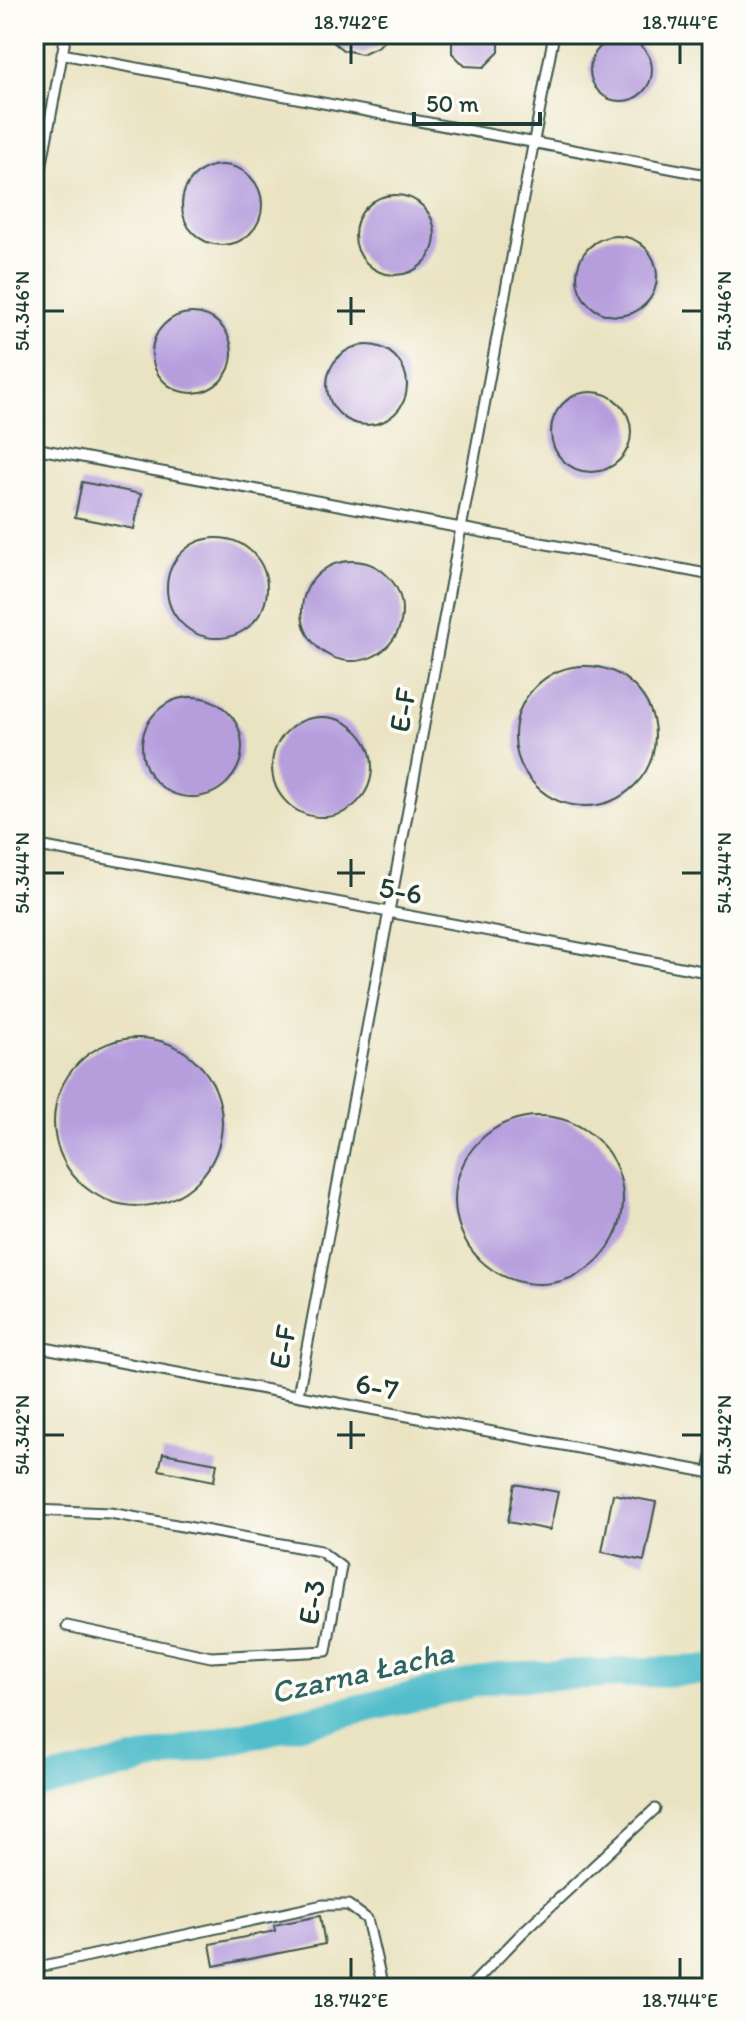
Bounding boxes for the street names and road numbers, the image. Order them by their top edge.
street label: E-F [380,685,424,735]
street label: 5-6 [376,868,426,912]
street label: E-F [260,1321,304,1372]
street label: 6-7 [352,1364,402,1408]
street label: E-3 [289,1577,333,1627]

